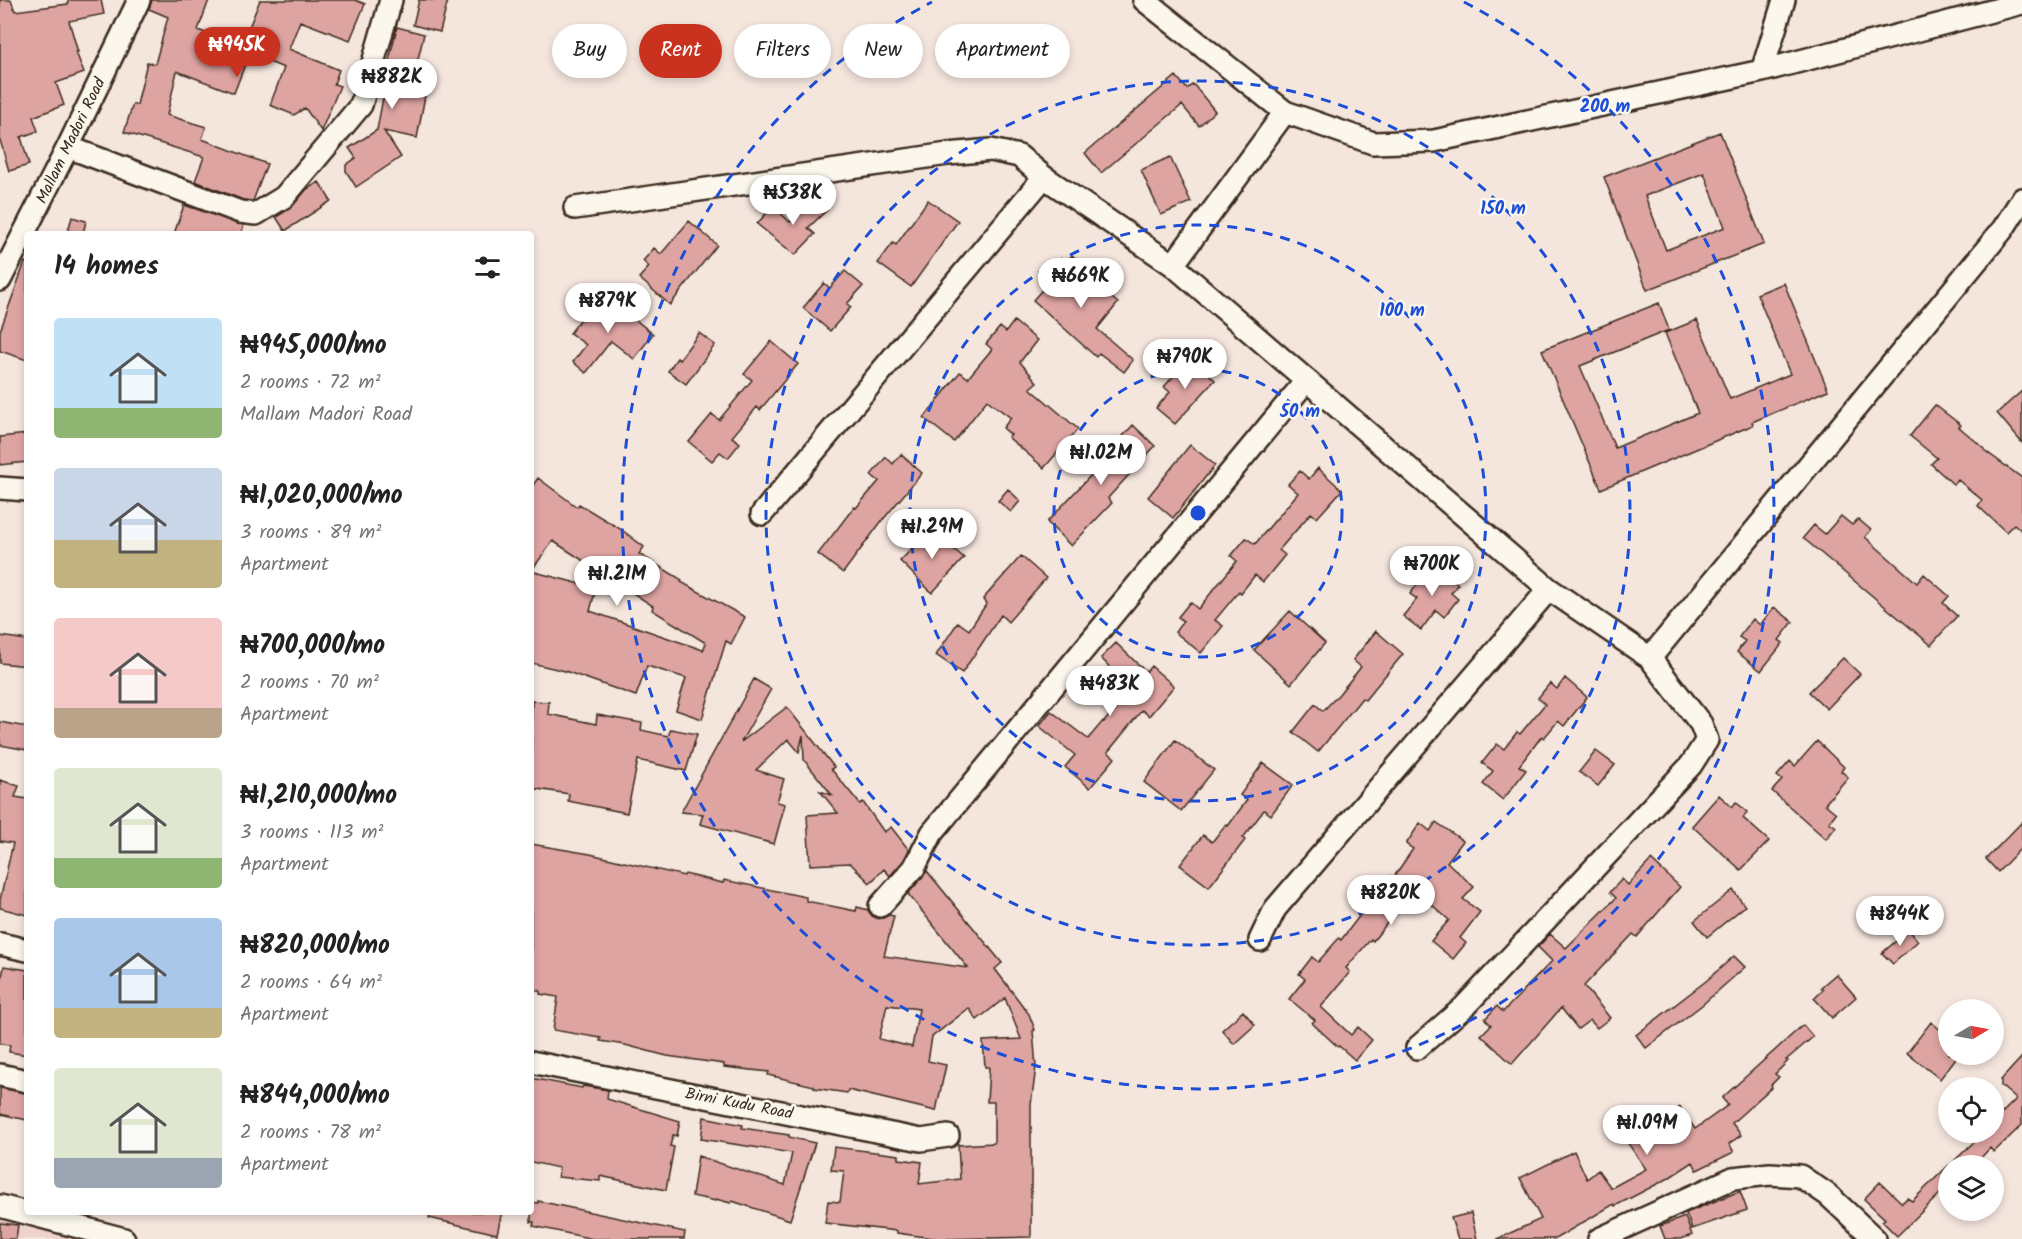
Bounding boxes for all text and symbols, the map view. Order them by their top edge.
chip: Buy [552,24,627,78]
chip: Rent [639,24,722,78]
chip: Filters [734,24,831,78]
chip: New [843,24,923,78]
chip: Apartment [935,24,1070,78]
pin: ₦945K [195,27,279,78]
text: ₦945K [208,30,266,62]
pin: ₦882K [350,59,434,110]
text: ₦882K [361,62,423,94]
street label: Mallam Madori Road [30,73,113,208]
text: 200 m [1580,93,1631,122]
pin: ₦538K [751,175,835,226]
text: ₦538K [763,178,823,210]
text: 150 m [1480,195,1526,224]
text: 14 homes [54,246,159,288]
icon: filters [471,251,504,284]
pin: ₦669K [1039,258,1123,309]
text: ₦669K [1052,261,1110,293]
pin: ₦879K [566,283,650,334]
text: ₦879K [579,286,637,318]
text: 100 m [1379,297,1425,326]
text: ₦945,000/mo [240,325,387,367]
pin: ₦790K [1143,339,1227,390]
icon: home [102,342,174,414]
text: ₦790K [1157,342,1213,374]
text: 2 rooms · 72 m² [240,367,381,399]
text: 50 m [1279,398,1320,427]
text: Mallam Madori Road [240,399,412,431]
pin: ₦1.02M [1052,435,1150,486]
text: ₦1.02M [1070,438,1132,470]
text: ₦1,020,000/mo [240,475,403,517]
icon: home [102,492,174,564]
centre of rings [1188,503,1208,523]
pin: ₦1.29M [883,509,981,560]
text: ₦1.29M [901,512,963,544]
text: 3 rooms · 89 m² [240,517,381,549]
pin: ₦700K [1390,546,1474,597]
text: Apartment [240,549,329,581]
text: ₦700K [1404,549,1460,581]
pin: ₦1.21M [568,556,666,607]
text: ₦1.21M [588,559,646,591]
text: ₦700,000/mo [240,625,385,667]
icon: home [102,642,174,714]
pin: ₦483K [1068,666,1152,717]
text: 2 rooms · 70 m² [240,667,379,699]
text: ₦483K [1080,669,1140,701]
text: Apartment [240,699,329,731]
text: ₦1,210,000/mo [240,775,397,817]
icon: home [102,792,174,864]
text: 3 rooms · 113 m² [240,817,383,849]
text: Apartment [240,849,329,881]
pin: ₦820K [1349,875,1433,926]
text: ₦820K [1361,878,1421,910]
pin: ₦844K [1858,896,1942,947]
text: ₦844K [1870,899,1930,931]
text: ₦820,000/mo [240,925,390,967]
icon: home [102,942,174,1014]
text: 2 rooms · 64 m² [240,967,382,999]
text: Apartment [240,999,329,1031]
north arrow [1938,999,2004,1065]
map controls [1938,999,2004,1221]
text: ₦844,000/mo [240,1075,390,1117]
button: locate [1938,1077,2004,1143]
street label: Birni Kudu Road [683,1081,796,1127]
icon: home [102,1092,174,1164]
pin: ₦1.09M [1598,1105,1696,1156]
text: ₦1.09M [1617,1108,1677,1140]
text: 2 rooms · 78 m² [240,1117,381,1149]
text: Apartment [240,1149,329,1181]
button: layers [1938,1155,2004,1221]

